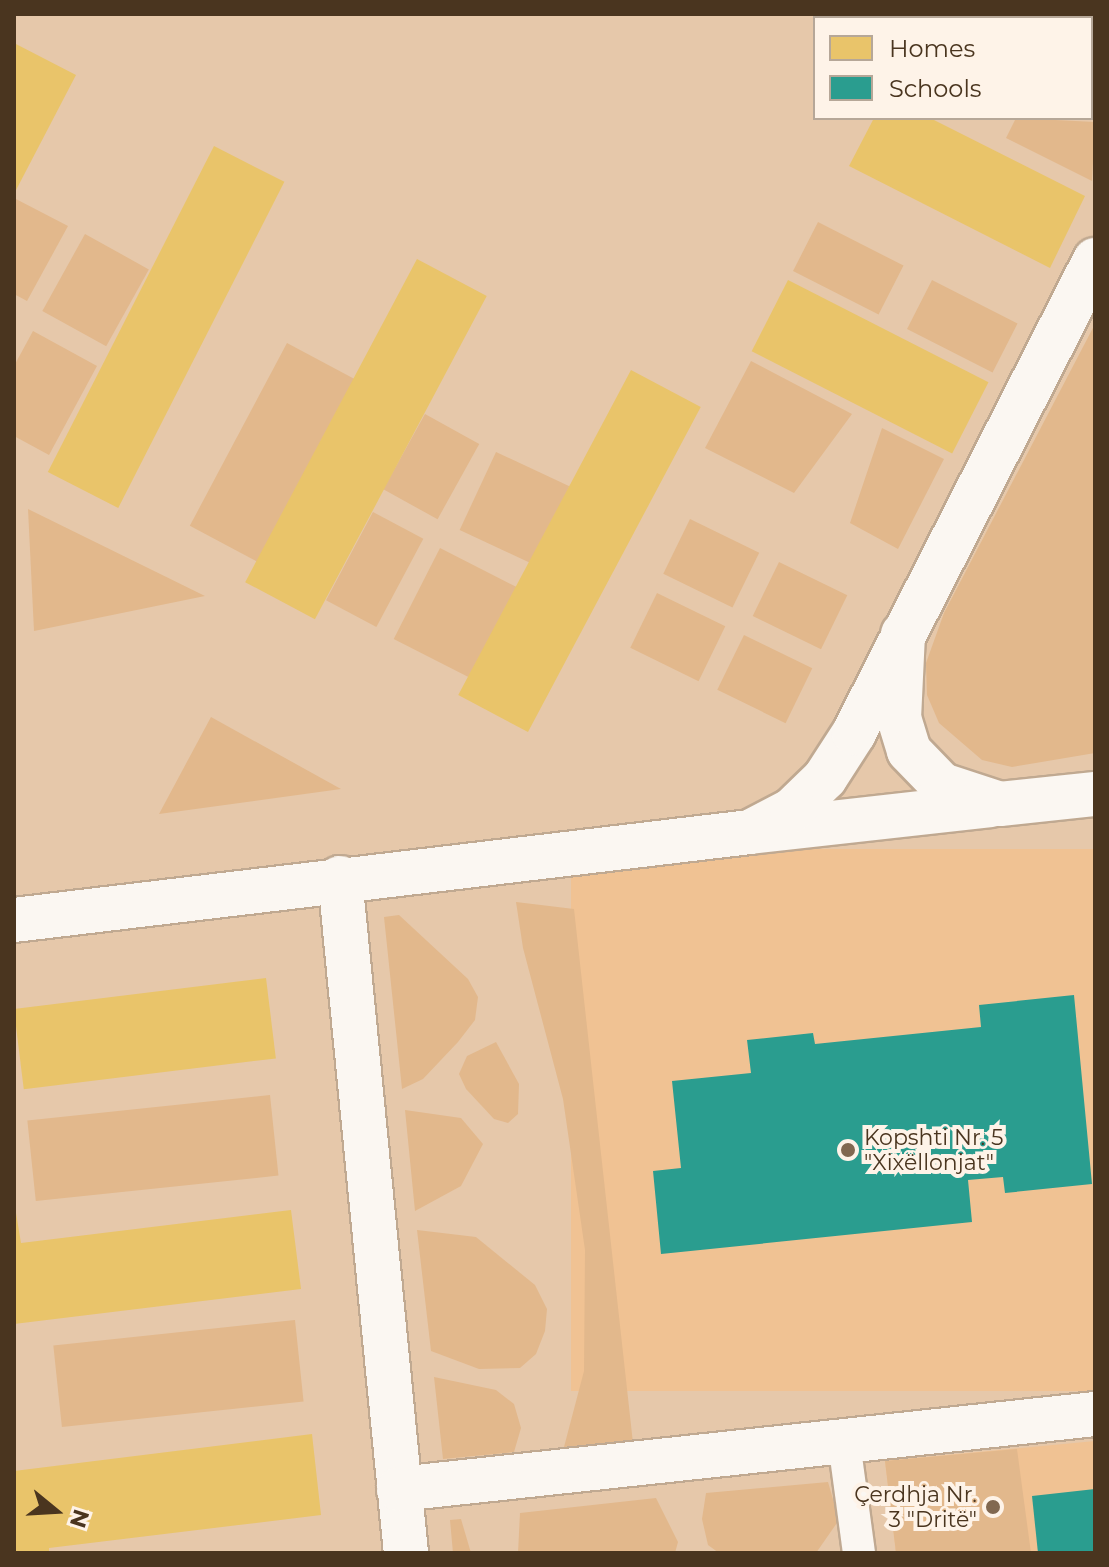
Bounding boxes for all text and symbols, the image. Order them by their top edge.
legend [813,16,1093,120]
text: Homes [889,34,975,63]
text: Schools [889,74,982,103]
place label: Kopshti Nr. 5 "Xixëllonjat" [864,1124,1003,1176]
marker: Kopshti Nr. 5 "Xixëllonjat" [839,1141,857,1159]
north arrow [16,1471,96,1551]
place label: Çerdhja Nr. 3 "Dritë" [854,1481,977,1532]
marker: Çerdhja Nr. 3 "Dritë" [984,1498,1002,1516]
text: N [64,1506,95,1531]

